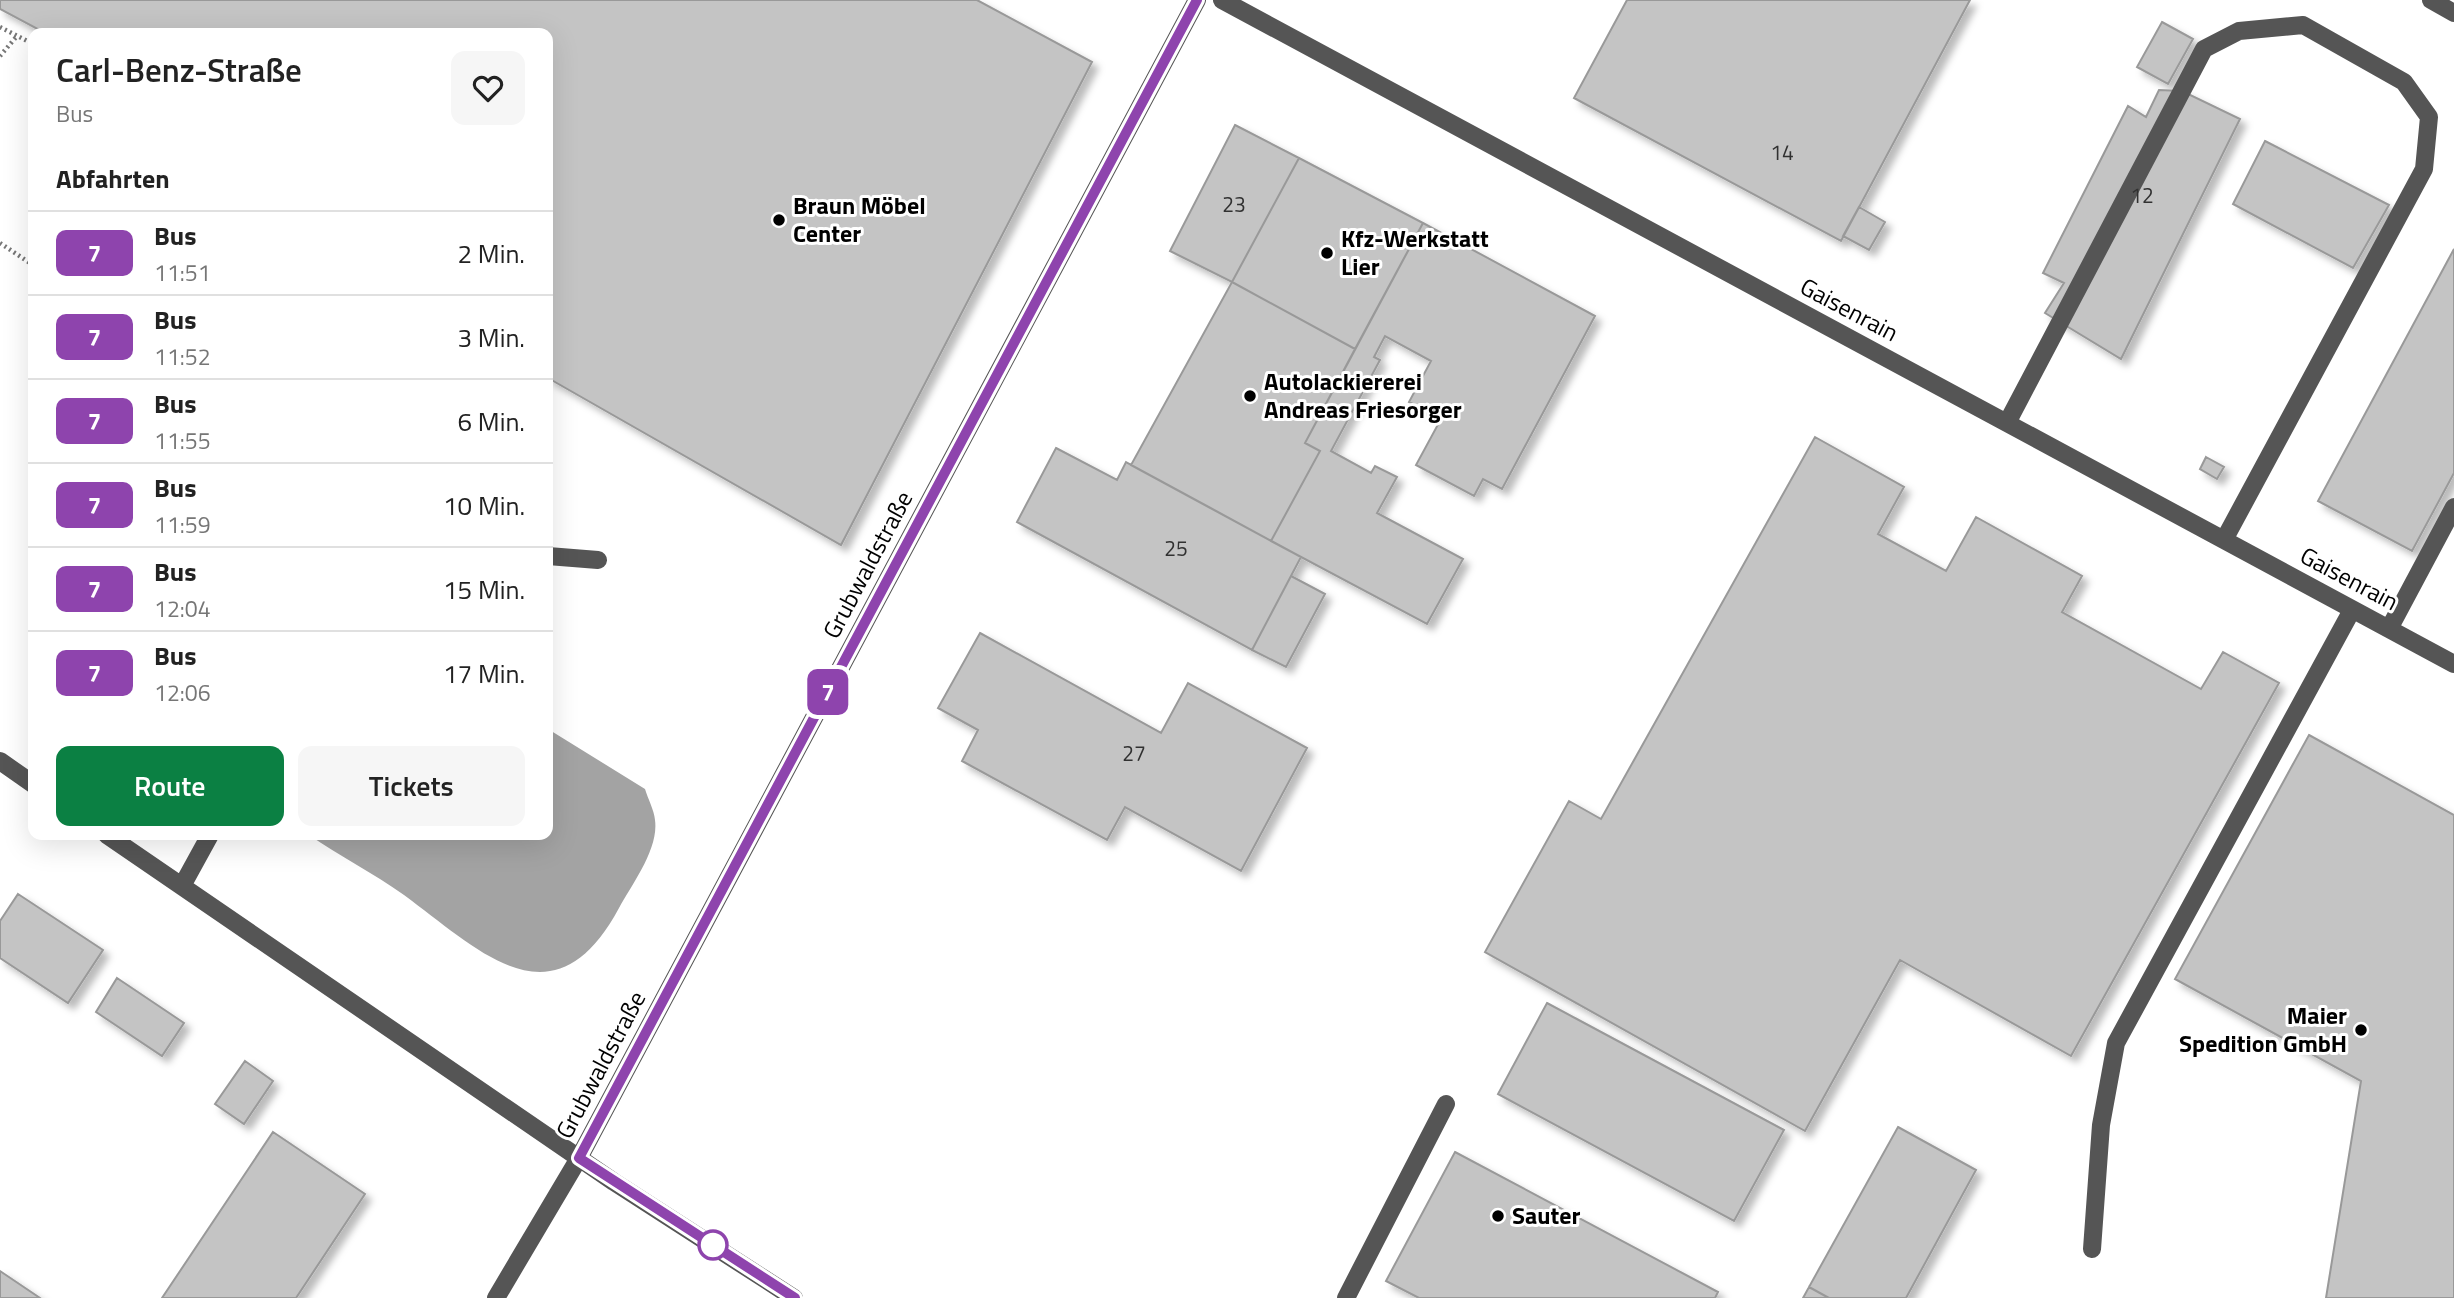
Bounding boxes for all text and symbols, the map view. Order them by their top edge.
text: Carl-Benz-Straße [56,45,302,95]
button: heart [451,51,525,125]
text: Bus [56,96,93,131]
house number: 14 [1770,136,1794,168]
text: Abfahrten [56,159,170,198]
house number: 12 [2130,179,2154,211]
place label: Braun Möbel Center [793,187,926,251]
house number: 23 [1222,188,1246,220]
marker: Braun Möbel Center [771,212,787,228]
text: Bus [154,216,196,255]
place label: Kfz-Werkstatt Lier [1341,220,1489,284]
text: 2 Min. [458,234,525,273]
text: 7 [88,235,101,271]
marker: Kfz-Werkstatt Lier [1319,245,1335,261]
text: 11:51 [154,255,211,290]
street label: Gaisenrain [1794,268,1905,350]
text: Bus [154,300,196,339]
text: 3 Min. [458,318,525,357]
text: 7 [88,319,101,355]
text: 11:52 [154,339,211,374]
place label: Autolackiererei Andreas Friesorger [1264,363,1462,427]
text: Bus [154,384,196,423]
marker: Autolackiererei Andreas Friesorger [1242,388,1258,404]
text: 6 Min. [458,402,525,441]
text: 7 [88,403,101,439]
text: 11:55 [154,423,211,458]
text: Bus [154,468,196,507]
street label: Grubwaldstraße [813,484,921,645]
text: 10 Min. [443,486,525,525]
text: 7 [88,487,101,523]
text: 11:59 [154,507,211,542]
house number: 25 [1164,532,1188,564]
street label: Gaisenrain [2294,537,2405,619]
text: Bus [154,552,196,591]
text: 15 Min. [443,570,525,609]
text: 7 [88,571,101,607]
text: 12:04 [154,591,211,626]
text: Bus [154,636,196,675]
text: 17 Min. [443,654,525,693]
text: 7 [88,655,101,691]
line badge: 7 [805,669,851,715]
text: 7 [821,674,835,710]
text: 12:06 [154,675,211,710]
house number: 27 [1122,737,1146,769]
button: Route [56,746,284,826]
button: Tickets [298,746,525,826]
street label: Grubwaldstraße [546,984,654,1145]
place label: Maier Spedition GmbH [2179,997,2347,1061]
marker: Maier Spedition GmbH [2353,1022,2369,1038]
place label: Sauter [1512,1197,1581,1233]
marker: Sauter [1490,1208,1506,1224]
unlabelled marker [698,1230,728,1260]

